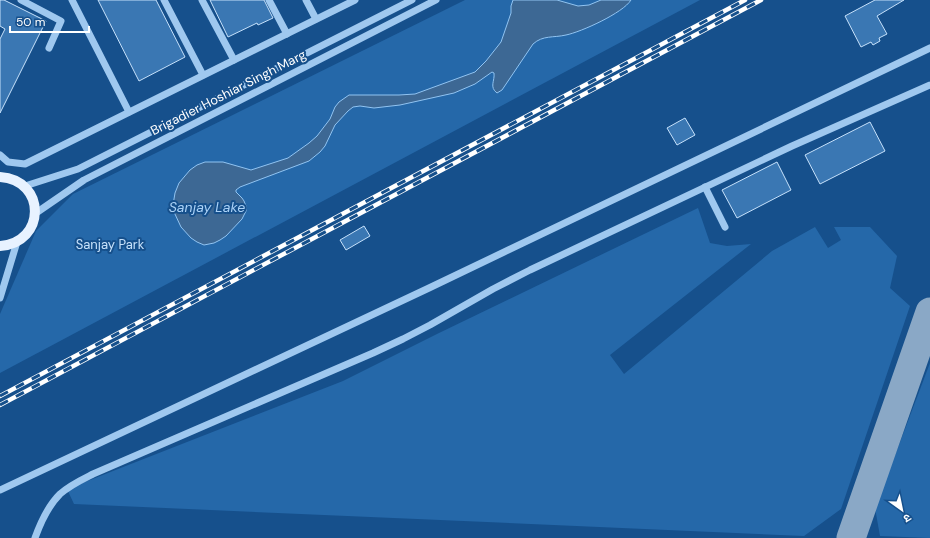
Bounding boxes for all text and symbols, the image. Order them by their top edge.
scale bar [10,8,89,34]
text: 50 m [16,14,45,30]
street label: Brigadier Hoshiar Singh Marg [148,46,309,139]
water label: Sanjay Lake [169,198,245,216]
park label: Sanjay Park [76,236,145,253]
north arrow [882,490,922,530]
text: उ [900,511,914,526]

